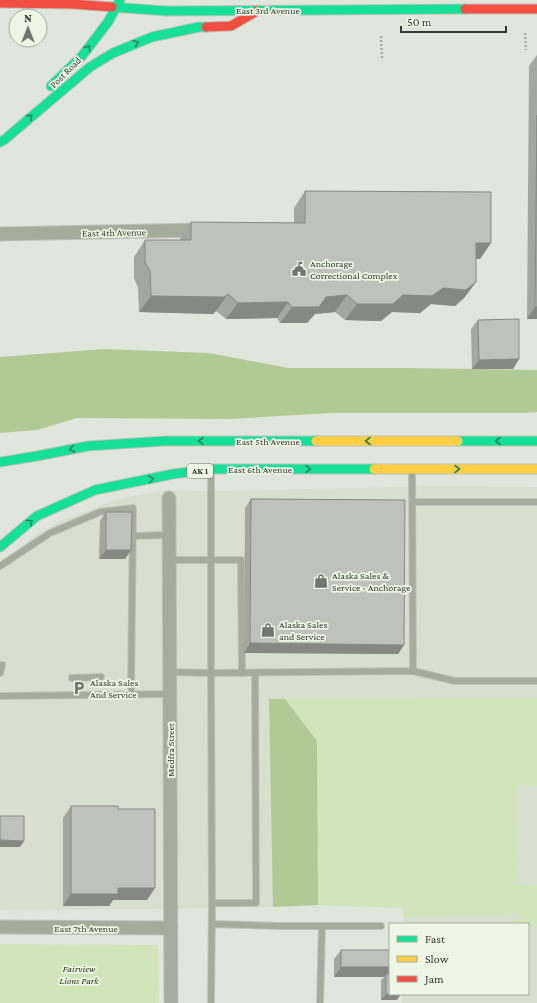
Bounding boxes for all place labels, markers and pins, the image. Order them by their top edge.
place label: Anchorage Correctional Complex [310,258,398,281]
public building icon: Anchorage Correctional Complex [291,261,307,277]
place label: Alaska Sales & Service - Anchorage [332,570,411,593]
shop icon: Alaska Sales & Service - Anchorage [313,573,329,589]
place label: Alaska Sales and Service [279,619,327,642]
shop icon: Alaska Sales and Service [260,622,276,638]
place label: Alaska Sales And Service [90,677,138,700]
parking icon: Alaska Sales And Service [71,680,87,696]

